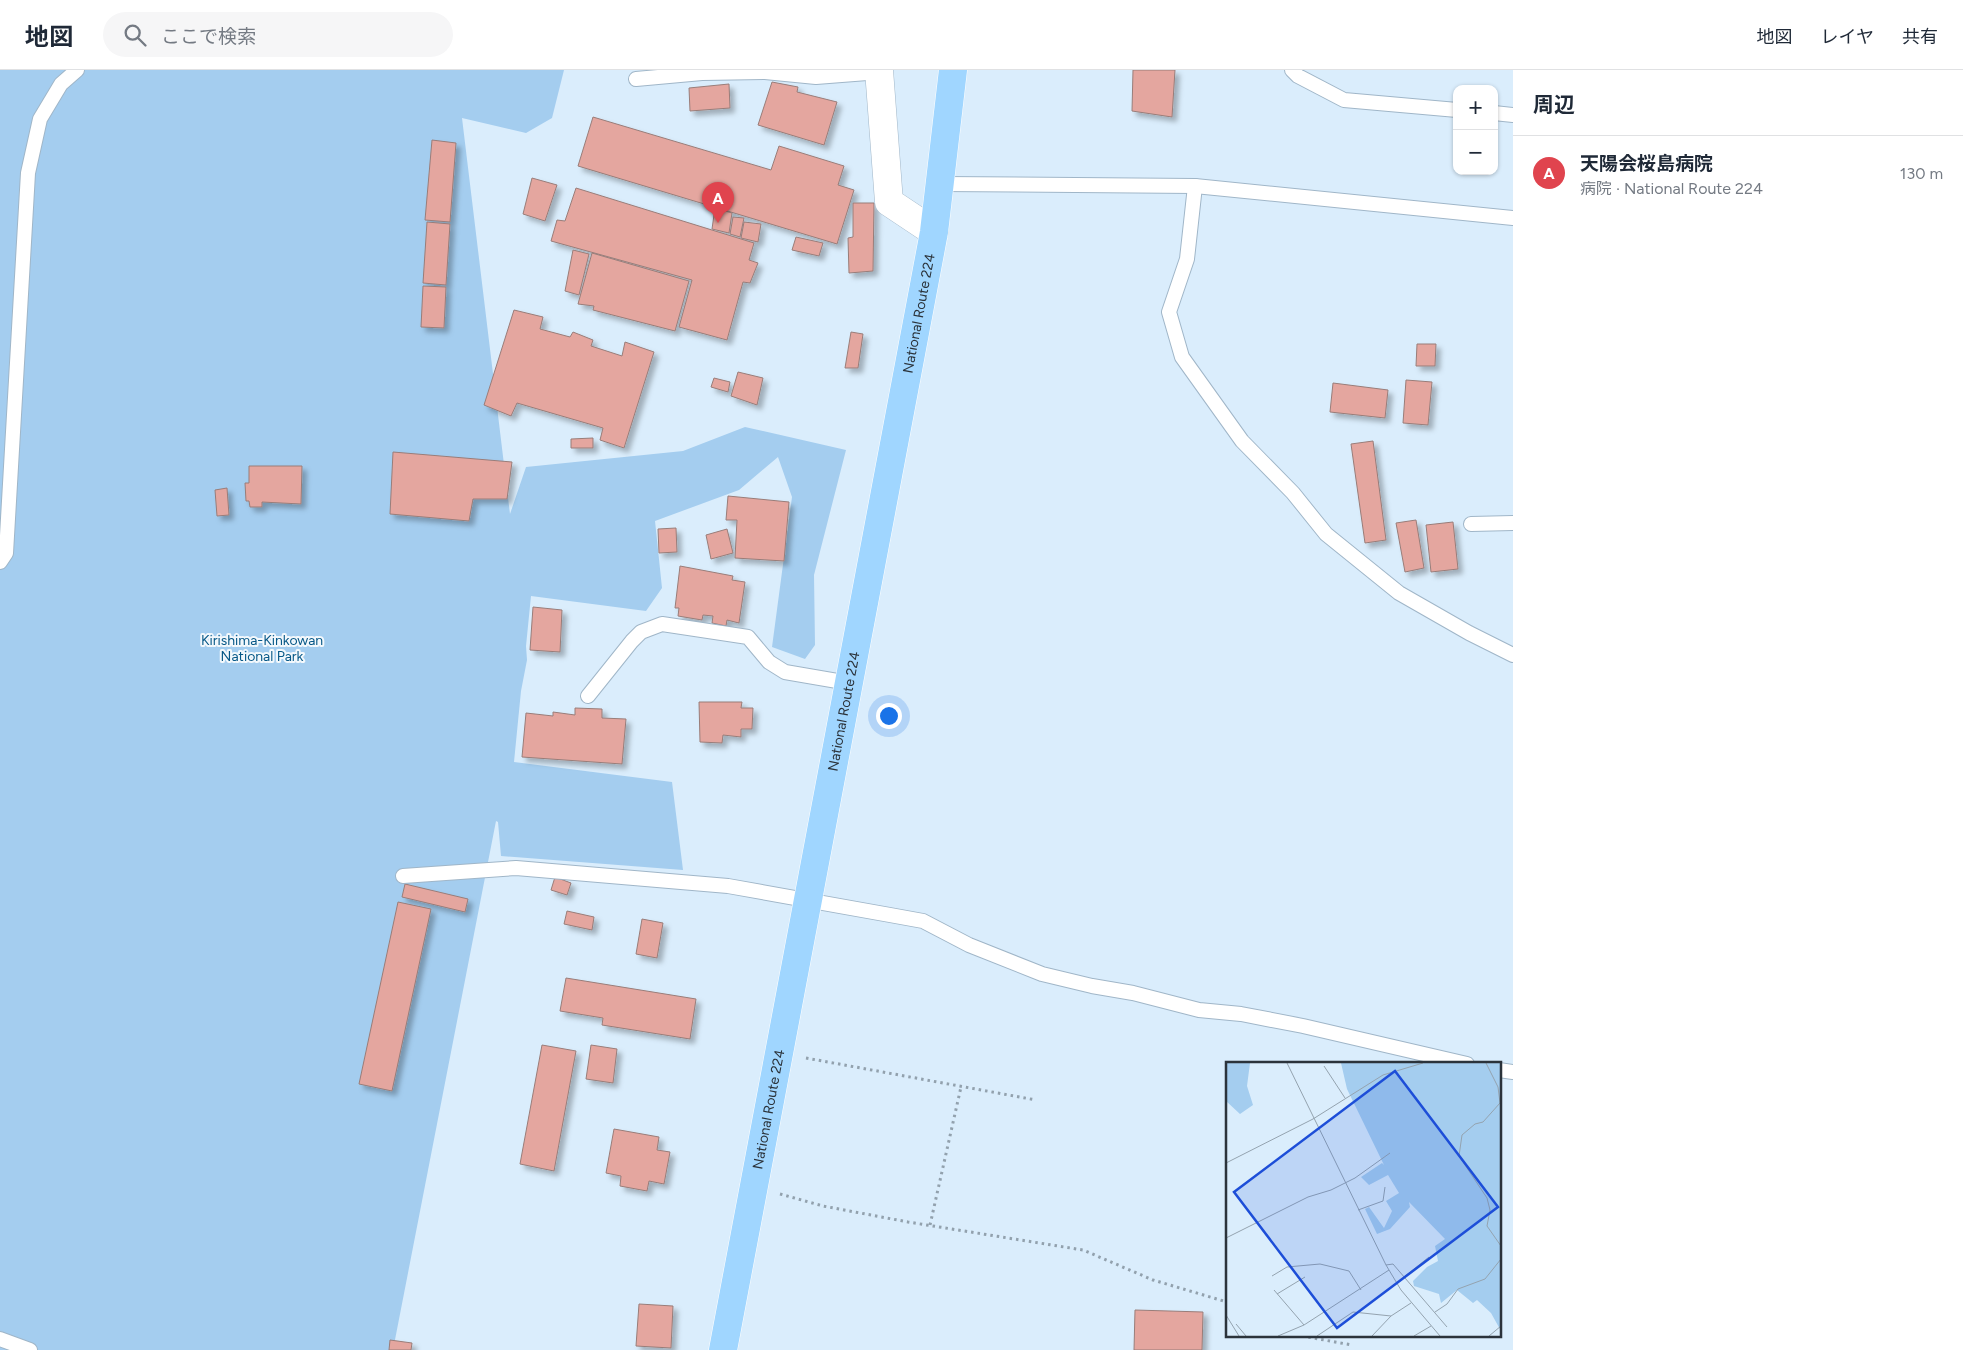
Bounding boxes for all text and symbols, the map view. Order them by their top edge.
search box [103,12,453,57]
icon: search [121,21,149,49]
text: 地図 [25,22,73,51]
text: ここで検索 [161,25,256,48]
text: 地図 [1757,26,1793,48]
text: レイヤ [1821,26,1874,48]
text: 共有 [1902,26,1938,48]
map controls [1453,85,1498,175]
button: + [1453,85,1498,130]
text: 周辺 [1533,92,1575,117]
button: − [1453,130,1498,175]
text: 天陽会桜島病院 [1580,152,1713,175]
text: A [1543,164,1555,183]
text: 130 m [1900,164,1943,183]
text: 病院 · National Route 224 [1580,179,1763,198]
pin: A [702,182,734,223]
street label: National Route 224 [899,252,938,375]
park label: Kirishima-Kinkowan National Park [201,632,323,665]
street label: National Route 224 [824,650,863,773]
your location [876,703,902,729]
street label: National Route 224 [749,1048,788,1171]
inset map [1226,1062,1500,1338]

